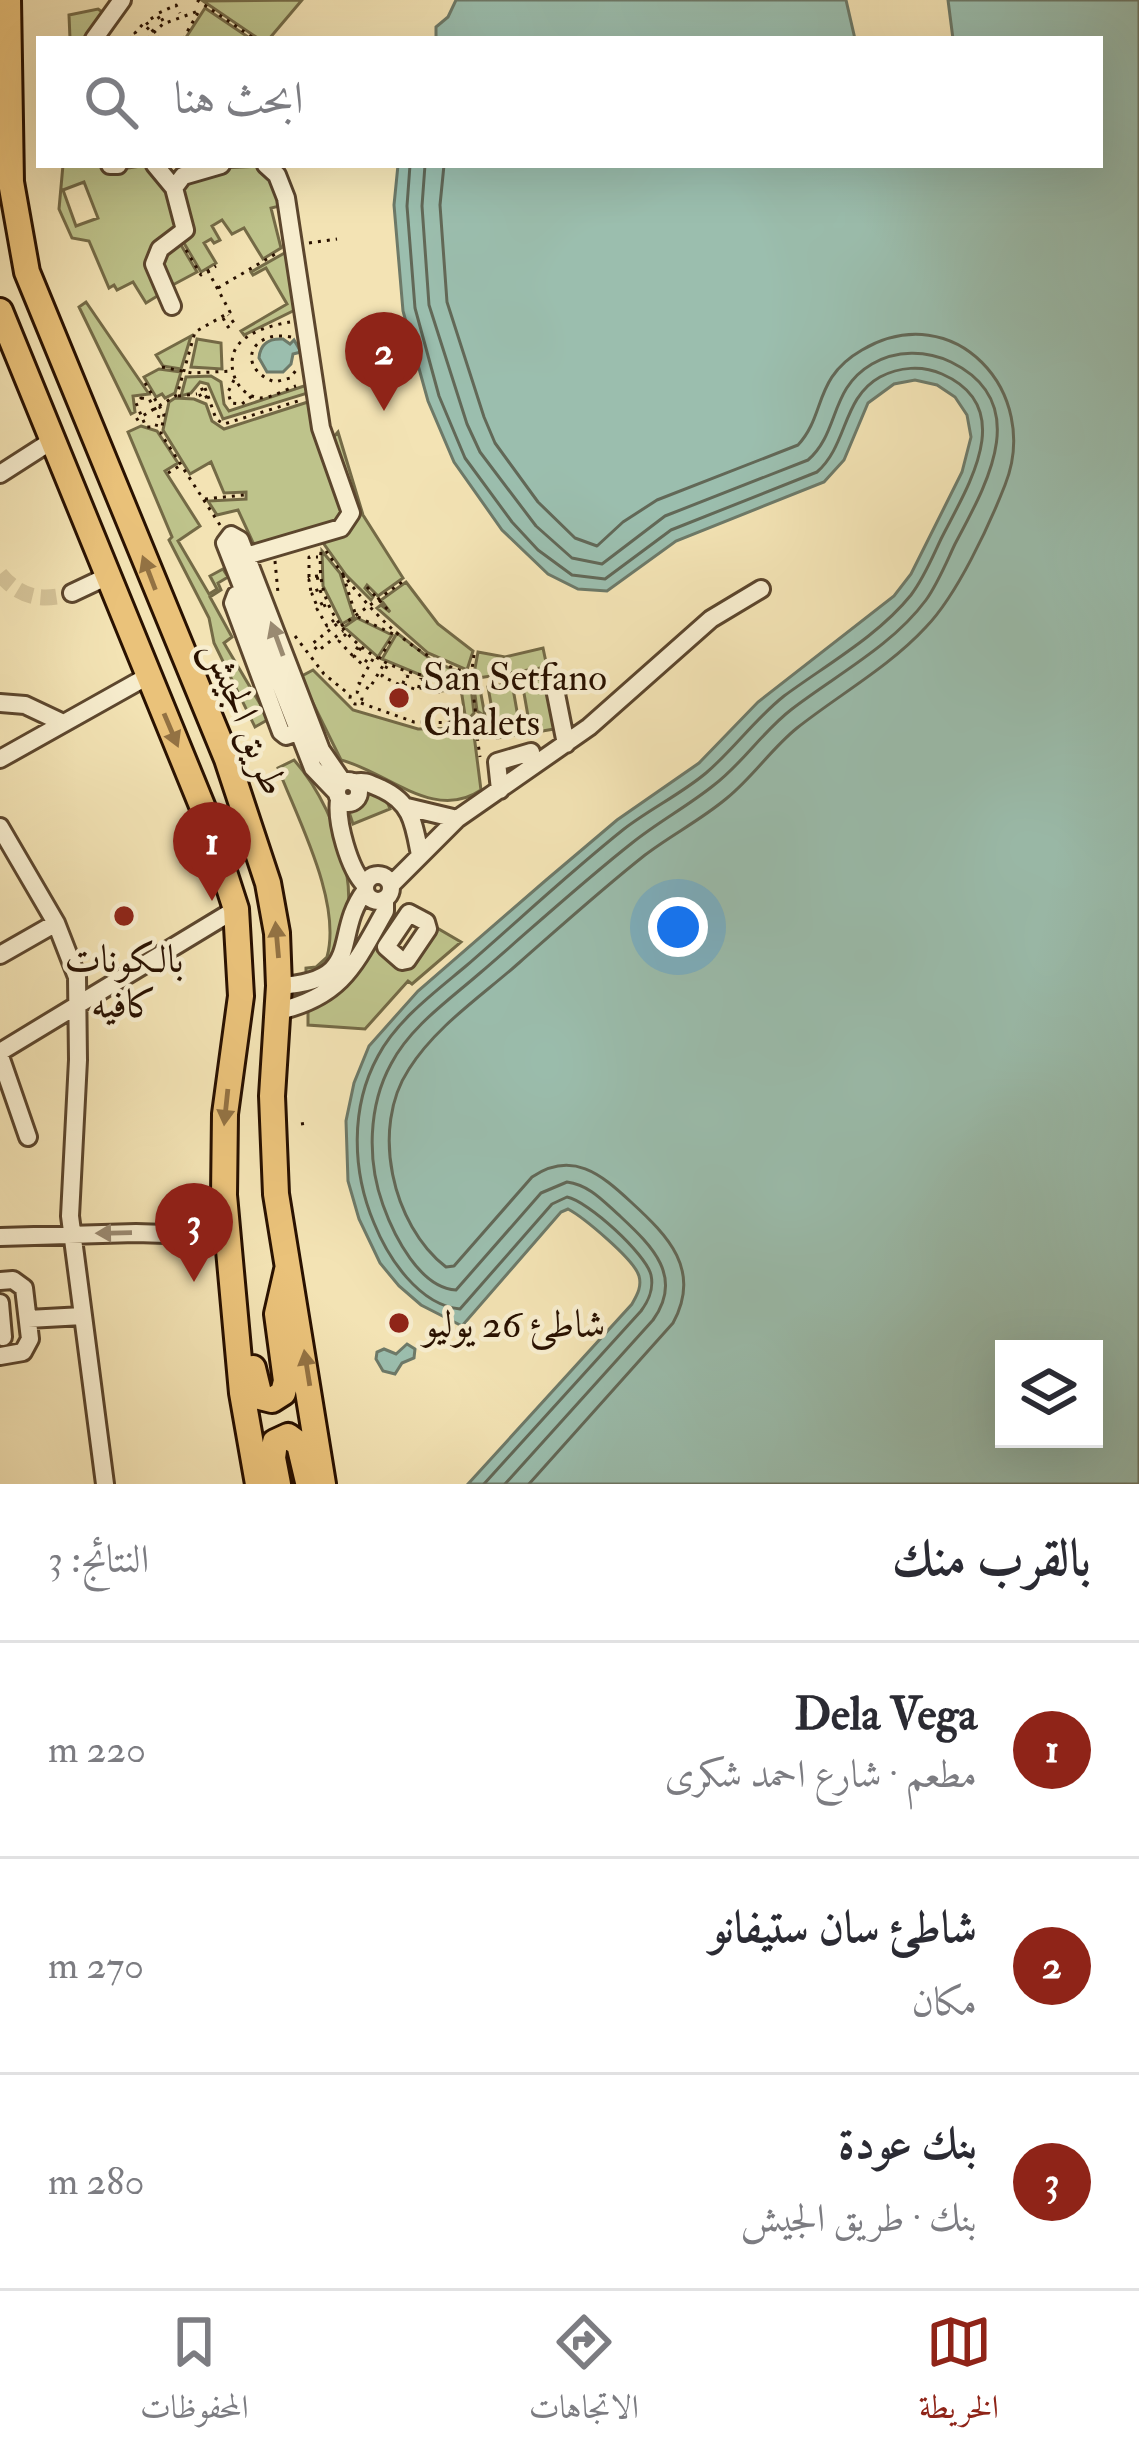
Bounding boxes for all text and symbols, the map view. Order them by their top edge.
search box [36,36,1103,168]
icon: search [78,69,144,135]
text: ابحث هنا [174,71,304,127]
pin: 2 [345,312,423,411]
one-way arrow [139,554,158,590]
one-way arrow [266,620,285,656]
street label: طريق الجيش [190,632,299,804]
place label: San Setfano Chalets [423,653,607,747]
marker: San Setfano Chalets [386,685,412,711]
one-way arrow [162,713,182,748]
pin: 1 [173,802,251,901]
your location [648,897,708,957]
marker: بالكونات كافيه [111,903,137,929]
one-way arrow [267,920,286,958]
place label: بالكونات كافيه [64,935,184,1029]
one-way arrow [216,1089,235,1126]
pin: 3 [155,1183,233,1282]
one-way arrow [94,1224,132,1243]
place label: شاطئ 26 يوليو [419,1300,606,1350]
marker: شاطئ 26 يوليو [386,1310,412,1336]
map controls [995,1340,1103,1448]
button: layers [995,1340,1103,1448]
one-way arrow [297,1349,316,1386]
text: بالقرب منك [892,1527,1091,1591]
text: النتائج: 3 [48,1535,149,1584]
text: Dela Vega [794,1687,977,1743]
text: 220 m [48,1725,146,1774]
text: 1 [1045,1725,1059,1774]
text: مطعم · شارع احمد شكرى [664,1750,977,1799]
text: شاطئ سان ستيفانو [710,1900,977,1956]
text: 270 m [48,1941,144,1990]
text: 2 [1042,1941,1062,1990]
text: مكان [912,1978,977,2027]
text: بنك عودة [838,2116,977,2172]
text: 280 m [48,2157,145,2206]
text: 3 [1045,2157,1059,2206]
text: بنك · طريق الجيش [740,2194,977,2243]
tab: المحفوظات [140,2309,249,2439]
tab: الاتجاهات [529,2309,639,2439]
tab: الخريطة [919,2309,999,2439]

